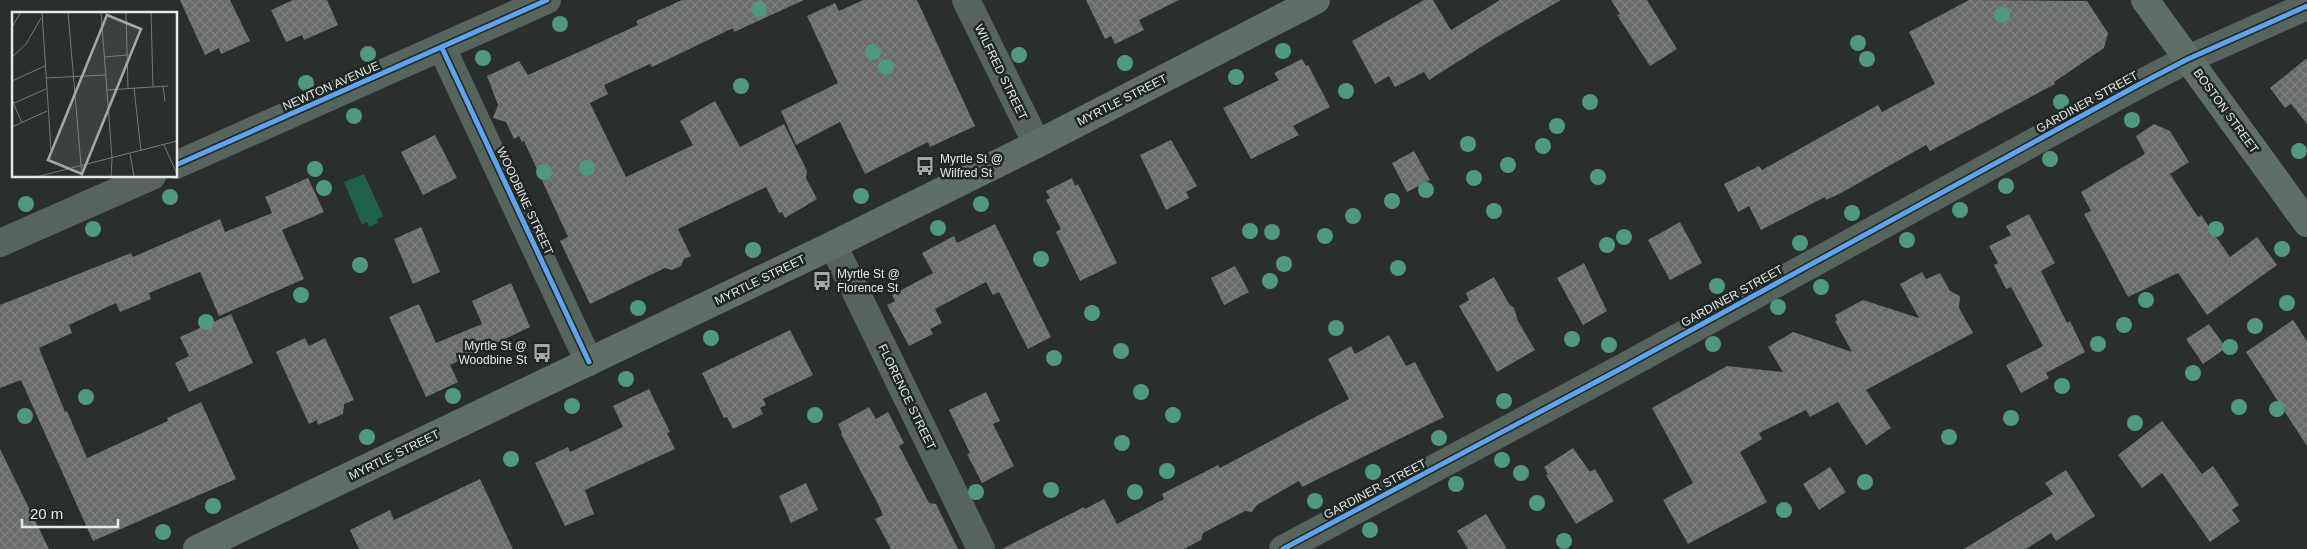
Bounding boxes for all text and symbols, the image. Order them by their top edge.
inset map [12,12,178,178]
street label: WILFRED STREET [972,22,1031,123]
street label: NEWTON AVENUE [281,58,381,114]
street label: BOSTON STREET [2191,66,2262,157]
street label: GARDINER STREET [2034,68,2141,136]
street label: MYRTLE STREET [1075,71,1170,129]
street label: WOODBINE STREET [494,145,556,258]
place label: Myrtle St @ Wilfred St [940,152,1003,180]
bus stop icon: Myrtle St @ Wilfred St [914,155,936,177]
street label: MYRTLE STREET [712,252,808,308]
street label: GARDINER STREET [1679,262,1786,330]
place label: Myrtle St @ Florence St [837,267,900,295]
bus stop icon: Myrtle St @ Florence St [811,270,833,292]
place label: Myrtle St @ Woodbine St [459,339,528,367]
bus stop icon: Myrtle St @ Woodbine St [531,342,553,364]
street label: FLORENCE STREET [875,342,939,453]
street label: MYRTLE STREET [346,427,442,483]
street label: GARDINER STREET [1321,456,1429,522]
scale bar [22,496,119,528]
text: 20 m [30,505,63,522]

